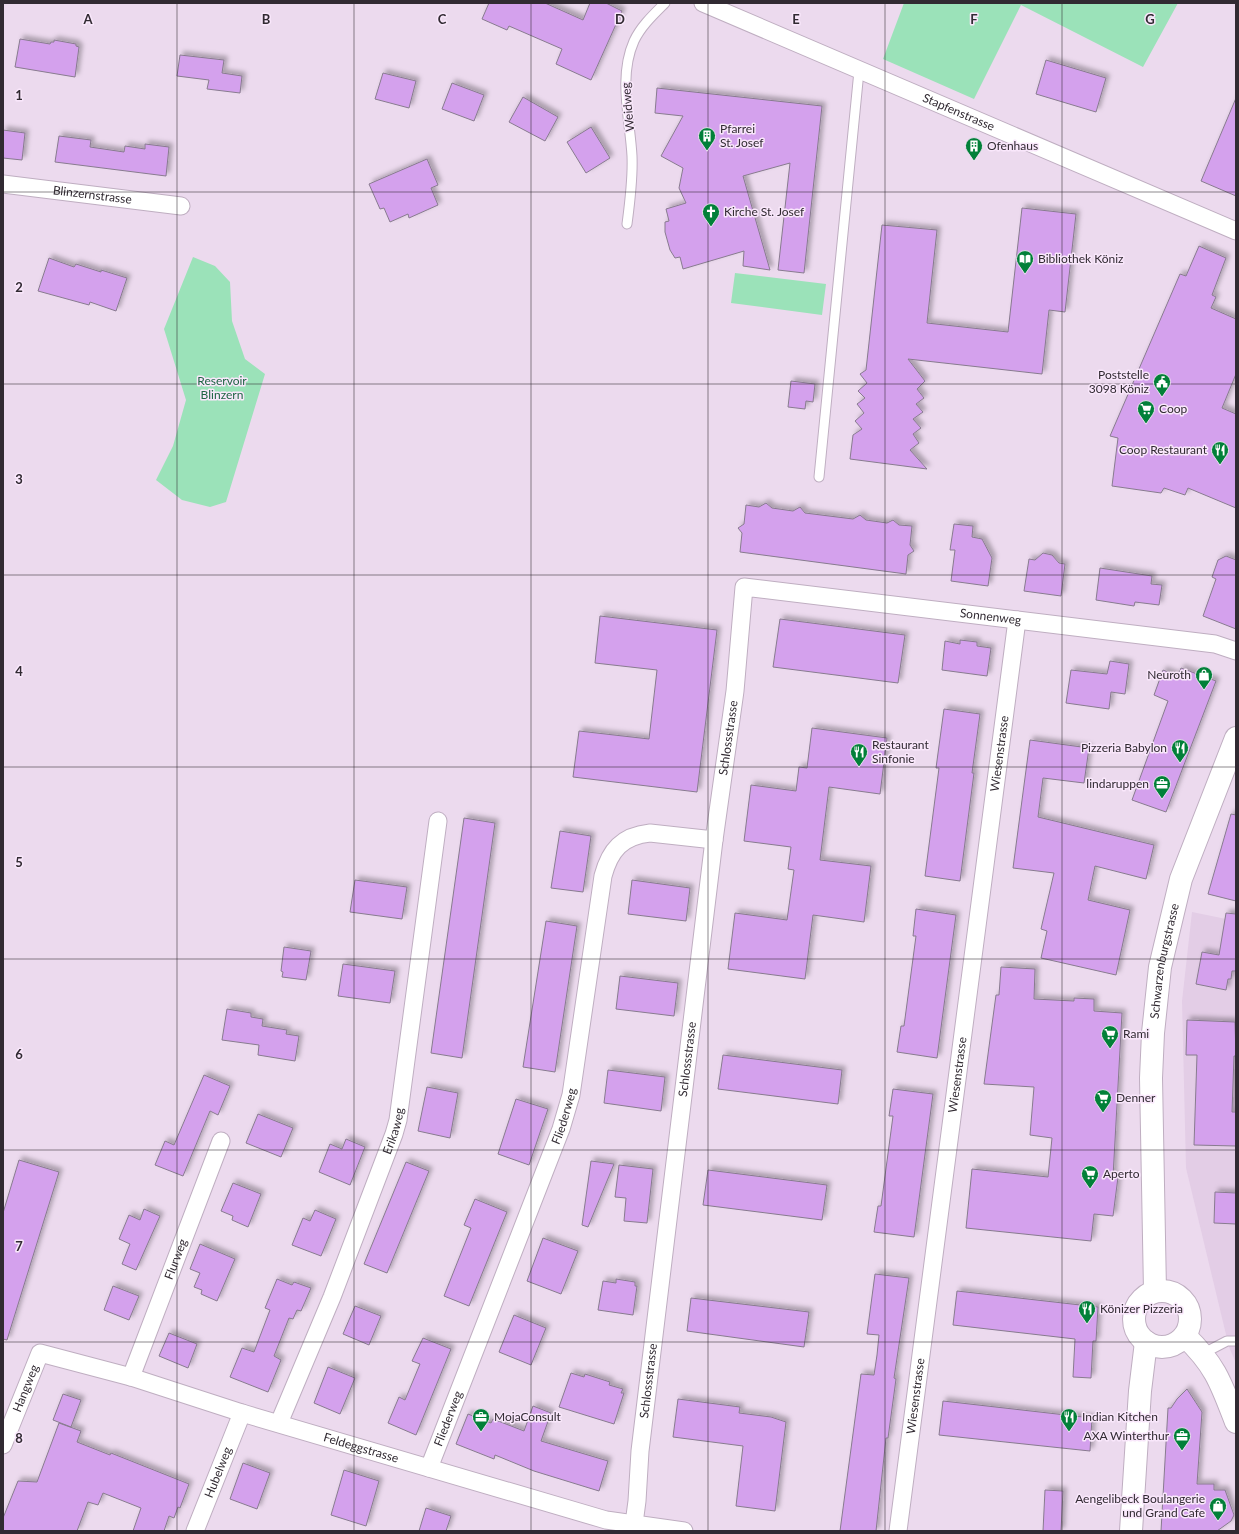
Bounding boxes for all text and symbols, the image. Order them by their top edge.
text: A [82,11,93,27]
text: B [262,11,271,27]
text: C [438,11,447,27]
text: D [615,11,625,27]
text: E [792,11,800,27]
text: F [970,11,978,27]
text: G [1145,11,1155,27]
street label: Weidweg [618,82,637,132]
text: 1 [15,87,23,103]
street label: Stapfenstrasse [921,90,997,134]
place label: Pfarrei St. Josef [720,121,764,150]
building icon: Pfarrei St. Josef [697,126,717,151]
building icon: Ofenhaus [964,136,984,161]
place label: Ofenhaus [987,138,1038,153]
street label: Blinzernstrasse [52,182,133,207]
church icon: Kirche St. Josef [701,202,721,227]
place label: Kirche St. Josef [724,204,805,219]
library icon: Bibliothek Köniz [1015,249,1035,274]
place label: Bibliothek Köniz [1038,251,1124,266]
text: 2 [15,279,23,295]
place label: Poststelle 3098 Köniz [1089,367,1150,396]
public building icon: Poststelle 3098 Köniz [1152,372,1172,397]
park label: Reservoir Blinzern [197,373,247,402]
supermarket icon: Coop [1136,399,1156,424]
place label: Coop [1159,401,1188,416]
restaurant icon: Coop Restaurant [1210,440,1230,465]
place label: Coop Restaurant [1119,442,1208,457]
text: 3 [15,471,23,487]
street label: Sonnenweg [959,605,1022,627]
text: 4 [15,663,23,679]
shop icon: Neuroth [1194,665,1214,690]
place label: Neuroth [1147,667,1191,682]
street label: Schlossstrasse [715,699,741,776]
street label: Wiesenstrasse [987,715,1011,792]
place label: Restaurant Sinfonie [872,737,929,766]
restaurant icon: Pizzeria Babylon [1170,738,1190,763]
place label: Pizzeria Babylon [1081,740,1167,755]
restaurant icon: Restaurant Sinfonie [849,742,869,767]
office icon: lindaruppen [1152,774,1172,799]
place label: lindaruppen [1086,776,1149,791]
text: 5 [15,854,23,870]
street label: Schwarzenburgstrasse [1147,902,1182,1020]
street label: Schlossstrasse [675,1021,699,1098]
supermarket icon: Rami [1100,1024,1120,1049]
place label: Rami [1123,1026,1149,1041]
street label: Wiesenstrasse [945,1036,969,1114]
text: 6 [15,1046,23,1062]
street label: Fliederweg [548,1087,579,1146]
supermarket icon: Denner [1093,1088,1113,1113]
place label: Denner [1116,1090,1156,1105]
street label: Erikaweg [379,1107,407,1156]
supermarket icon: Aperto [1080,1164,1100,1189]
place label: Aperto [1103,1166,1140,1181]
street label: Flurweg [161,1237,190,1282]
text: 7 [15,1238,23,1254]
restaurant icon: Könizer Pizzeria [1077,1299,1097,1324]
place label: Könizer Pizzeria [1100,1301,1183,1316]
street label: Schlossstrasse [636,1342,660,1419]
street label: Wiesenstrasse [903,1357,928,1435]
street label: Hangweg [9,1362,42,1414]
street label: Fliederweg [430,1389,465,1448]
office icon: MojaConsult [471,1407,491,1432]
restaurant icon: Indian Kitchen [1059,1407,1079,1432]
place label: MojaConsult [494,1409,562,1424]
place label: Indian Kitchen [1082,1409,1158,1424]
office icon: AXA Winterthur [1172,1426,1192,1451]
place label: AXA Winterthur [1084,1428,1170,1443]
street label: Feldeggstrasse [322,1429,400,1466]
text: 8 [15,1430,23,1446]
street label: Hubelweg [201,1445,235,1500]
place label: Aengelibeck Boulangerie und Grand Cafe [1075,1491,1205,1520]
shop icon: Aengelibeck Boulangerie und Grand Cafe [1208,1496,1228,1521]

